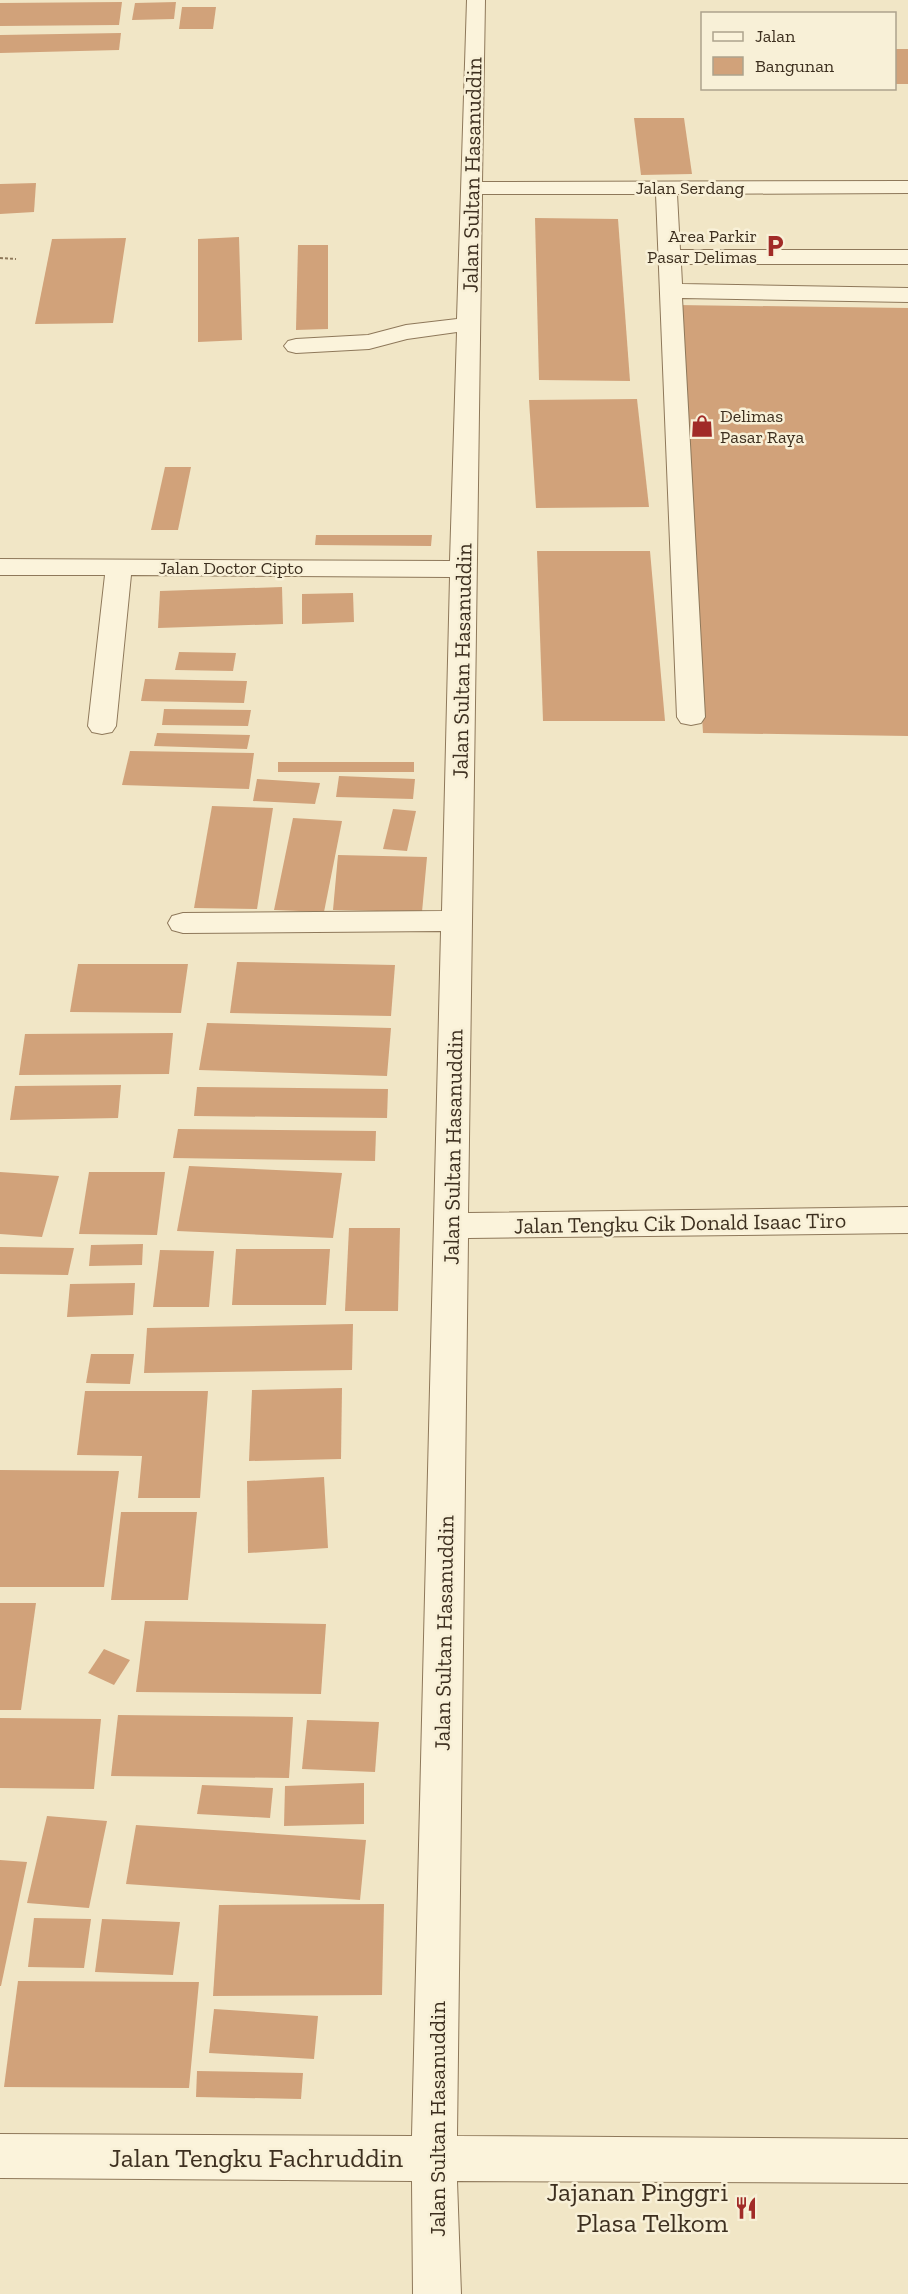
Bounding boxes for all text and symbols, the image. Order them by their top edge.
legend [701,12,896,90]
text: Jalan [755,25,796,47]
text: Bangunan [755,55,835,77]
street label: Jalan Sultan Hasanuddin [456,57,488,293]
street label: Jalan Serdang [636,177,744,199]
place label: Area Parkir Pasar Delimas [647,225,757,268]
parking icon: Area Parkir Pasar Delimas [762,233,788,259]
place label: Delimas Pasar Raya [720,405,804,448]
shop icon: Delimas Pasar Raya [689,413,715,439]
street label: Jalan Sultan Hasanuddin [446,543,478,779]
street label: Jalan Doctor Cipto [159,557,303,579]
street label: Jalan Sultan Hasanuddin [437,1029,469,1265]
street label: Jalan Tengku Cik Donald Isaac Tiro [514,1207,846,1239]
street label: Jalan Sultan Hasanuddin [428,1515,460,1751]
street label: Jalan Sultan Hasanuddin [424,2001,451,2237]
street label: Jalan Tengku Fachruddin [109,2142,403,2174]
place label: Jajanan Pinggri Plasa Telkom [546,2176,729,2239]
restaurant icon: Jajanan Pinggri Plasa Telkom [733,2195,759,2221]

